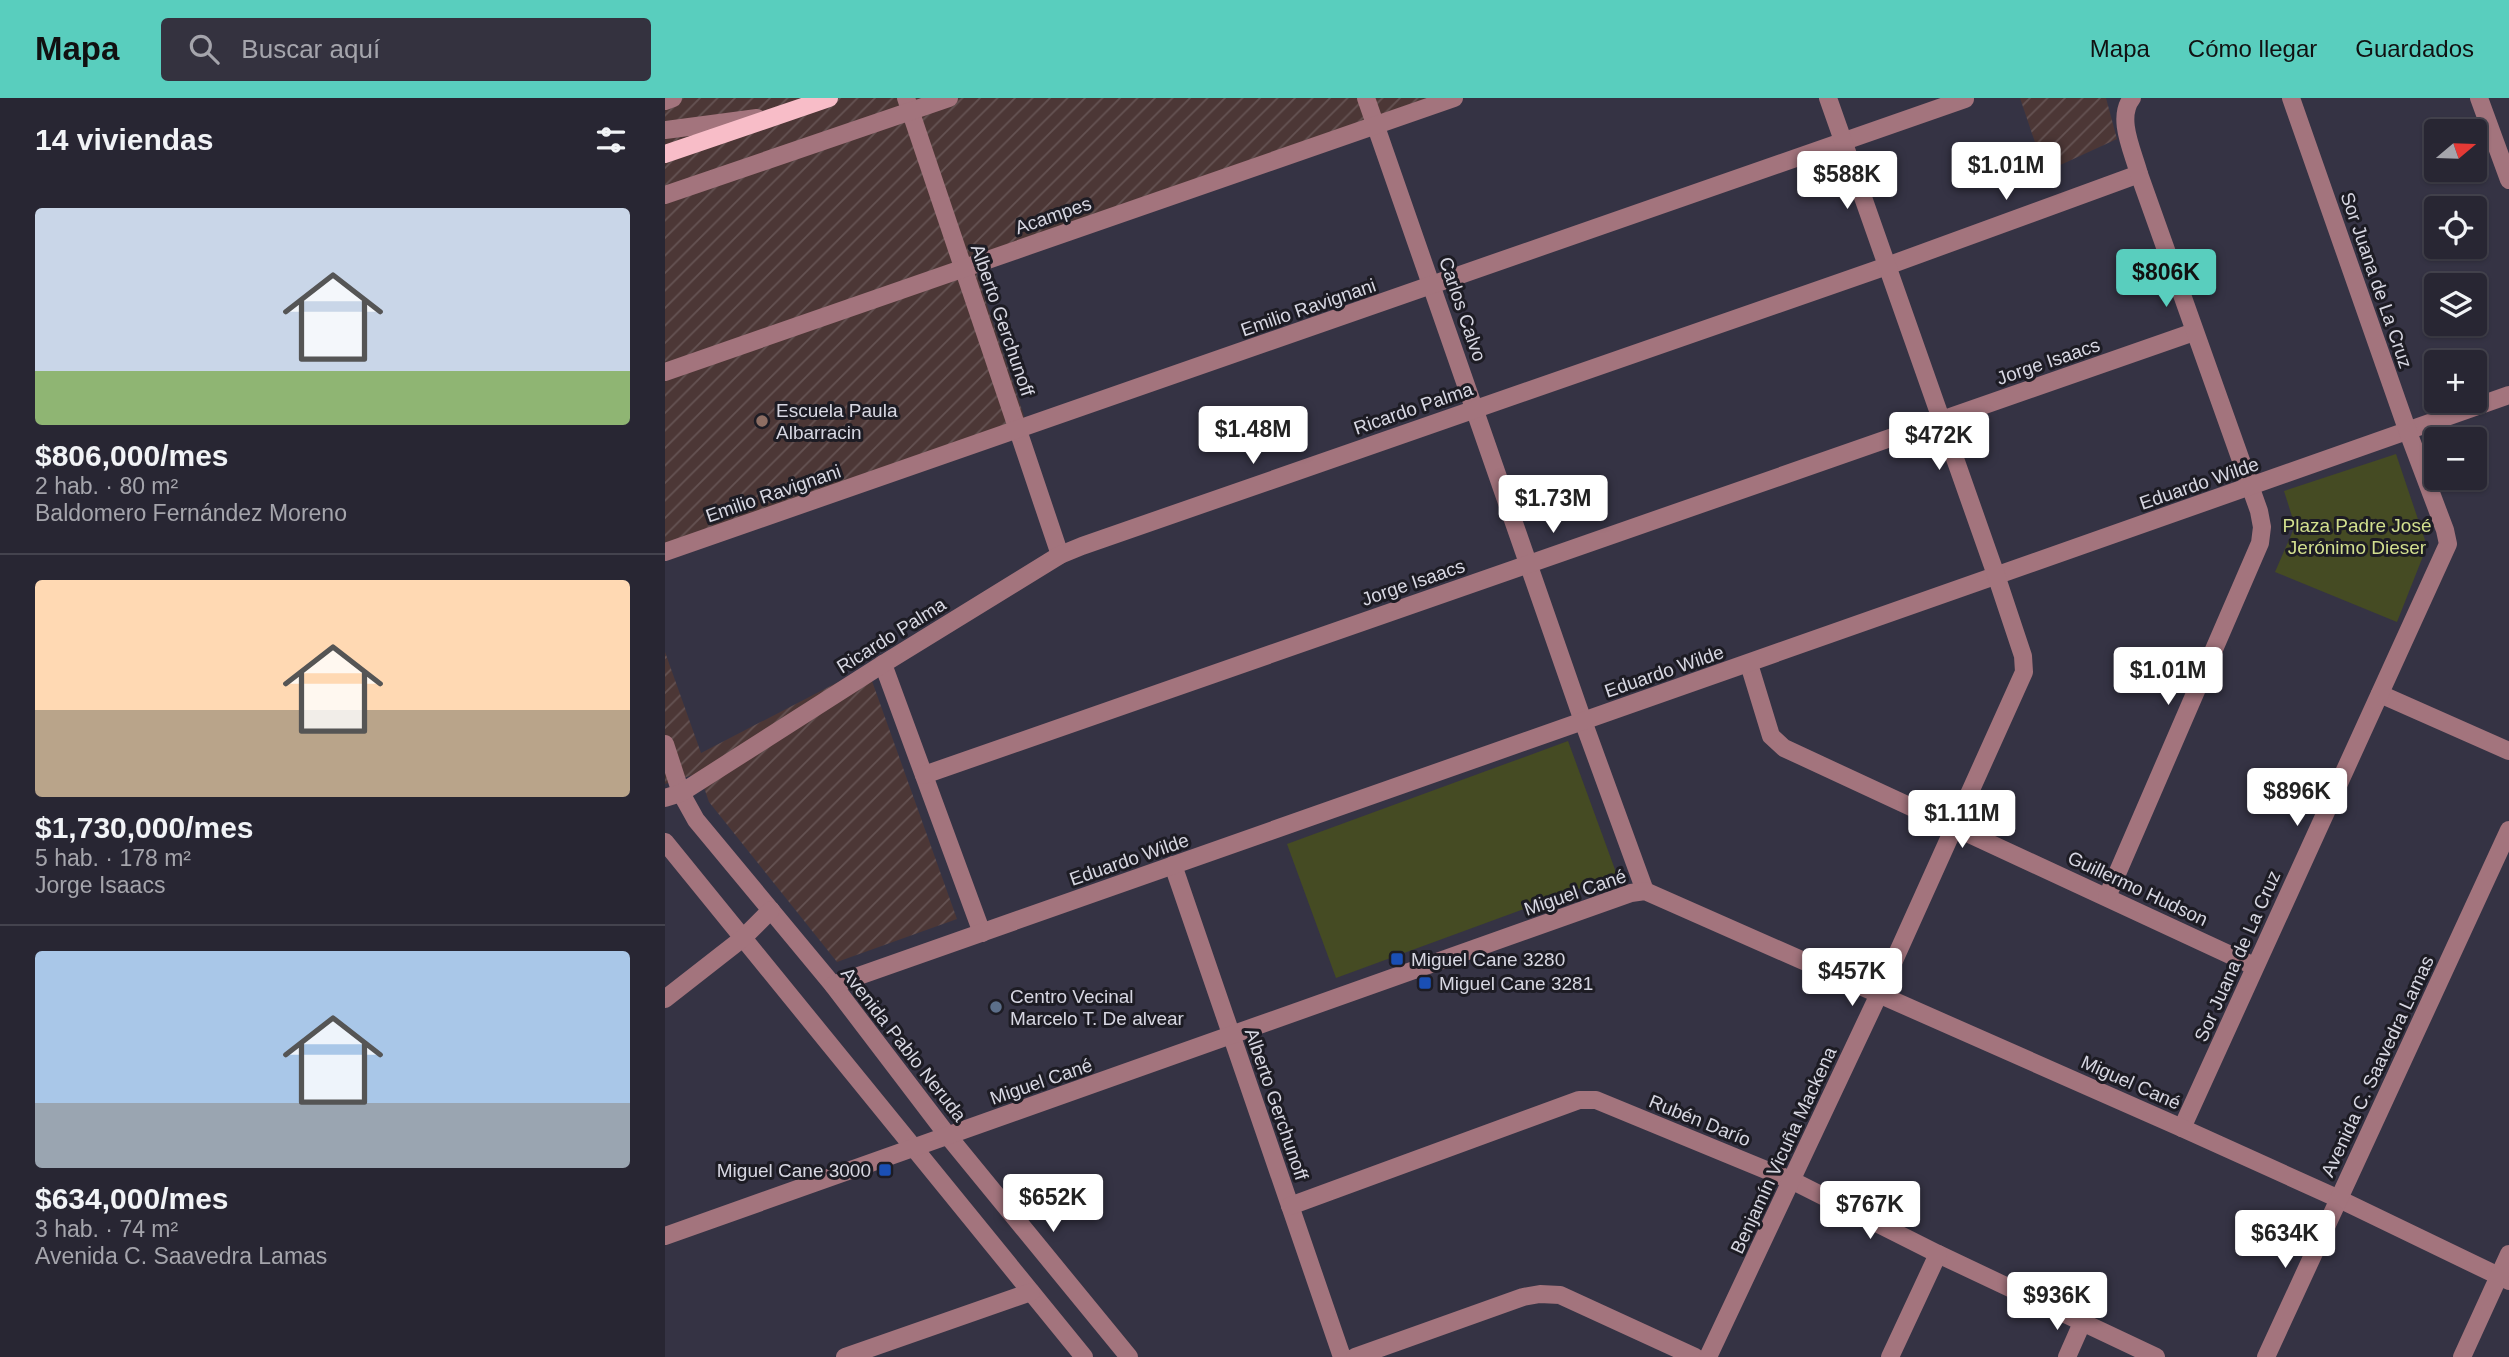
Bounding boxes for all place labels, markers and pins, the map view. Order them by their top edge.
pin: $1.01M [1949,142,2063,202]
pin: $588K [1798,152,1896,211]
pin: $806K [2117,250,2215,309]
place label: Escuela Paula Albarracin [776,400,898,443]
pin: $1.48M [1196,406,1310,466]
pin: $472K [1890,412,1988,472]
marker: Escuela Paula Albarracin [754,413,770,429]
pin: $1.73M [1496,476,1610,535]
pin: $1.01M [2111,648,2225,707]
pin: $896K [2248,768,2346,828]
pin: $1.11M [1905,790,2019,850]
pin: $457K [1803,948,1901,1008]
place label: Miguel Cane 3280 [1411,949,1565,970]
marker: Miguel Cane 3280 [1389,951,1405,967]
place label: Miguel Cane 3281 [1439,973,1593,994]
marker: Miguel Cane 3281 [1417,975,1433,991]
place label: Centro Vecinal Marcelo T. De alvear [1010,986,1185,1029]
marker: Centro Vecinal Marcelo T. De alvear [988,999,1004,1015]
place label: Miguel Cane 3000 [717,1160,871,1181]
marker: Miguel Cane 3000 [877,1162,893,1178]
pin: $652K [1004,1174,1102,1234]
pin: $767K [1821,1182,1919,1241]
pin: $634K [2236,1210,2334,1270]
pin: $936K [2008,1272,2106,1332]

